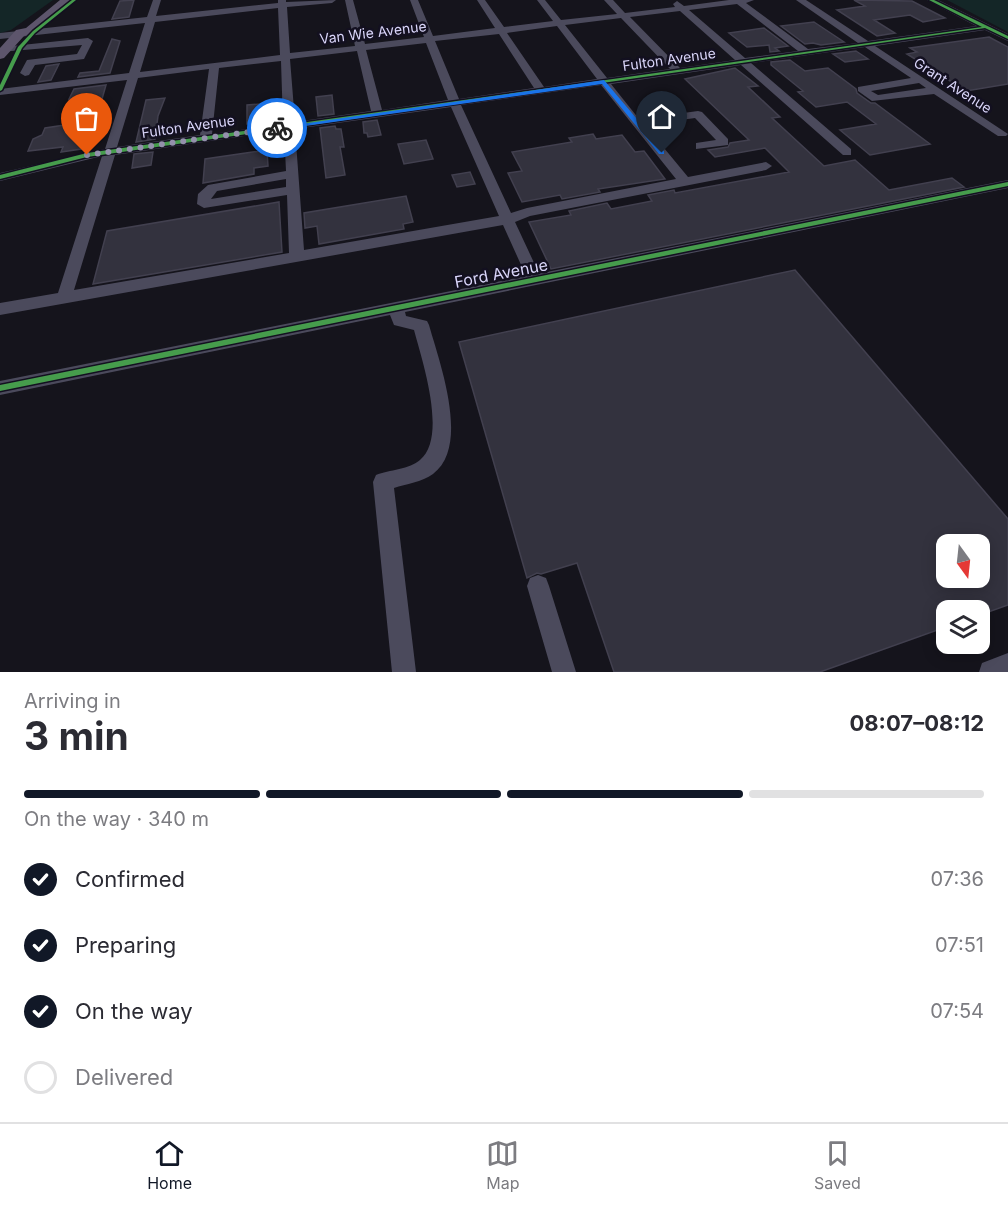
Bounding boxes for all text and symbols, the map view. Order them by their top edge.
street label: Van Wie Avenue [319,17,427,47]
street label: Fulton Avenue [621,44,717,74]
street label: Grant Avenue [911,53,995,117]
pin [636,91,687,153]
pin [61,93,112,155]
courier [247,98,307,158]
icon: home [645,100,678,133]
icon: bag [70,102,103,135]
street label: Fulton Avenue [140,111,236,141]
icon: bike [261,112,294,145]
street label: Ford Avenue [453,254,549,292]
north arrow [936,534,990,588]
map controls [936,534,990,654]
button: layers [936,600,990,654]
text: Arriving in [24,689,121,713]
text: 08:07–08:12 [849,710,984,736]
text: 3 min [24,712,129,759]
text: On the way · 340 m [24,807,209,831]
icon: check [24,863,57,896]
text: Confirmed [75,866,185,892]
text: 07:36 [931,867,984,891]
icon: check [24,929,57,962]
text: Preparing [75,932,176,958]
text: 07:51 [935,933,984,957]
icon: check [24,995,57,1028]
text: On the way [75,998,193,1024]
text: 07:54 [930,999,984,1023]
text: Delivered [75,1064,173,1090]
tab: Home [147,1137,192,1193]
tab: Map [486,1137,520,1193]
tab: Saved [814,1137,861,1193]

